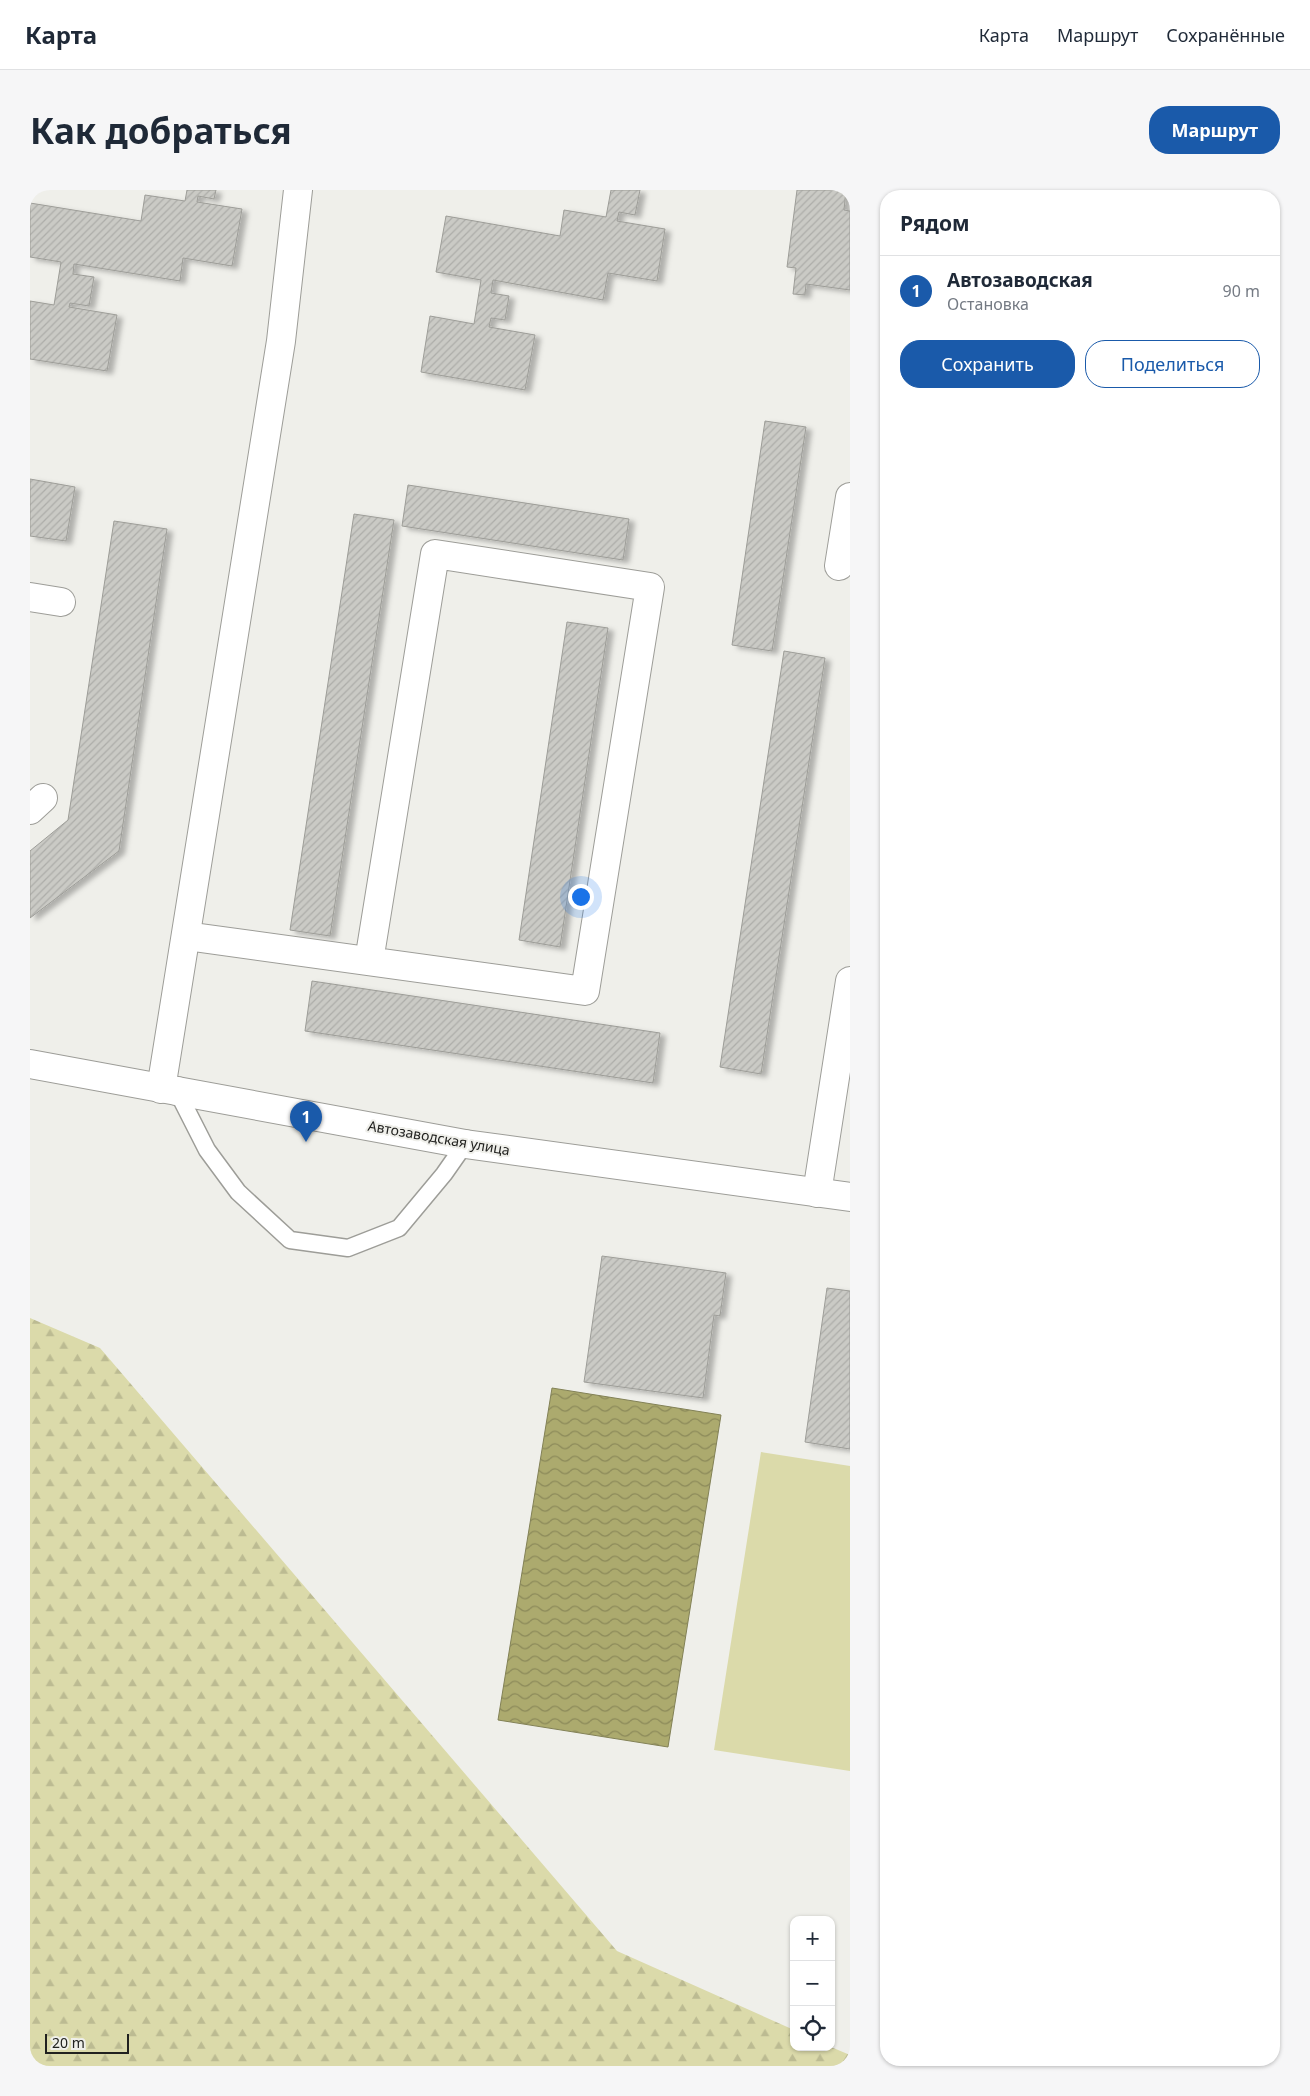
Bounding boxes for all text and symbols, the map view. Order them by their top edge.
text: Карта [25,18,97,51]
text: Карта [979,23,1029,47]
text: Маршрут [1057,23,1138,47]
text: Сохранённые [1166,23,1285,47]
button: Маршрут [1149,106,1280,154]
text: Как добраться [30,107,292,154]
text: Рядом [900,209,970,237]
text: Автозаводская [947,267,1093,293]
text: 1 [911,280,921,302]
text: 90 m [1223,280,1260,302]
text: Остановка [947,293,1029,315]
button: Сохранить [900,340,1075,388]
button: Поделиться [1085,340,1260,388]
your location [568,884,594,910]
pin: 1 [290,1101,322,1142]
street label: Автозаводская улица [367,1116,512,1159]
map controls [790,1916,835,2051]
button: + [790,1916,835,1961]
button: − [790,1961,835,2006]
button: locate [790,2006,835,2051]
scale bar [45,2031,129,2054]
text: 20 m [52,2033,85,2052]

